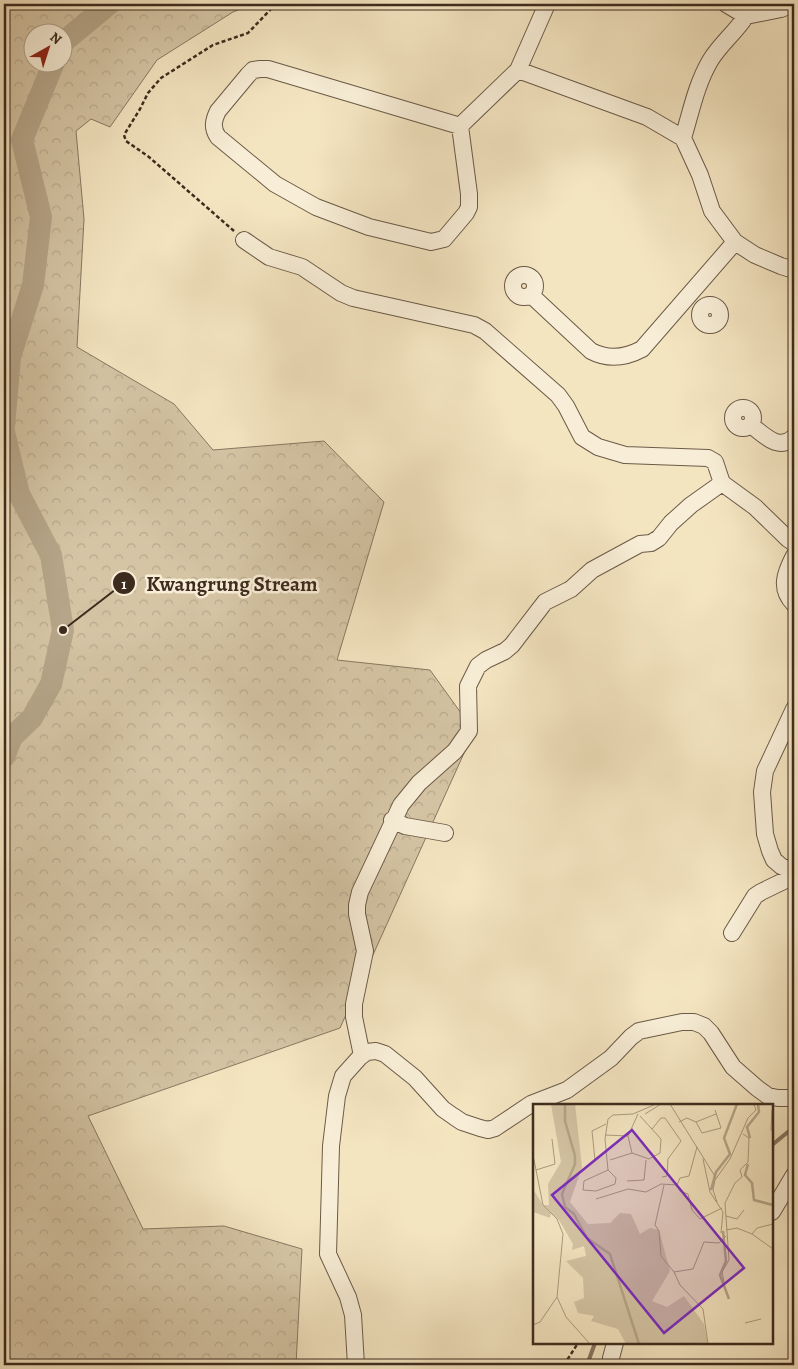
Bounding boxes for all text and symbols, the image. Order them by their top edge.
north arrow [22,22,72,72]
text: N [46,28,66,49]
callout: Kwangrung Stream [112,565,328,601]
text: Kwangrung Stream [146,570,318,598]
text: 1 [121,574,127,594]
inset map [533,1104,773,1344]

